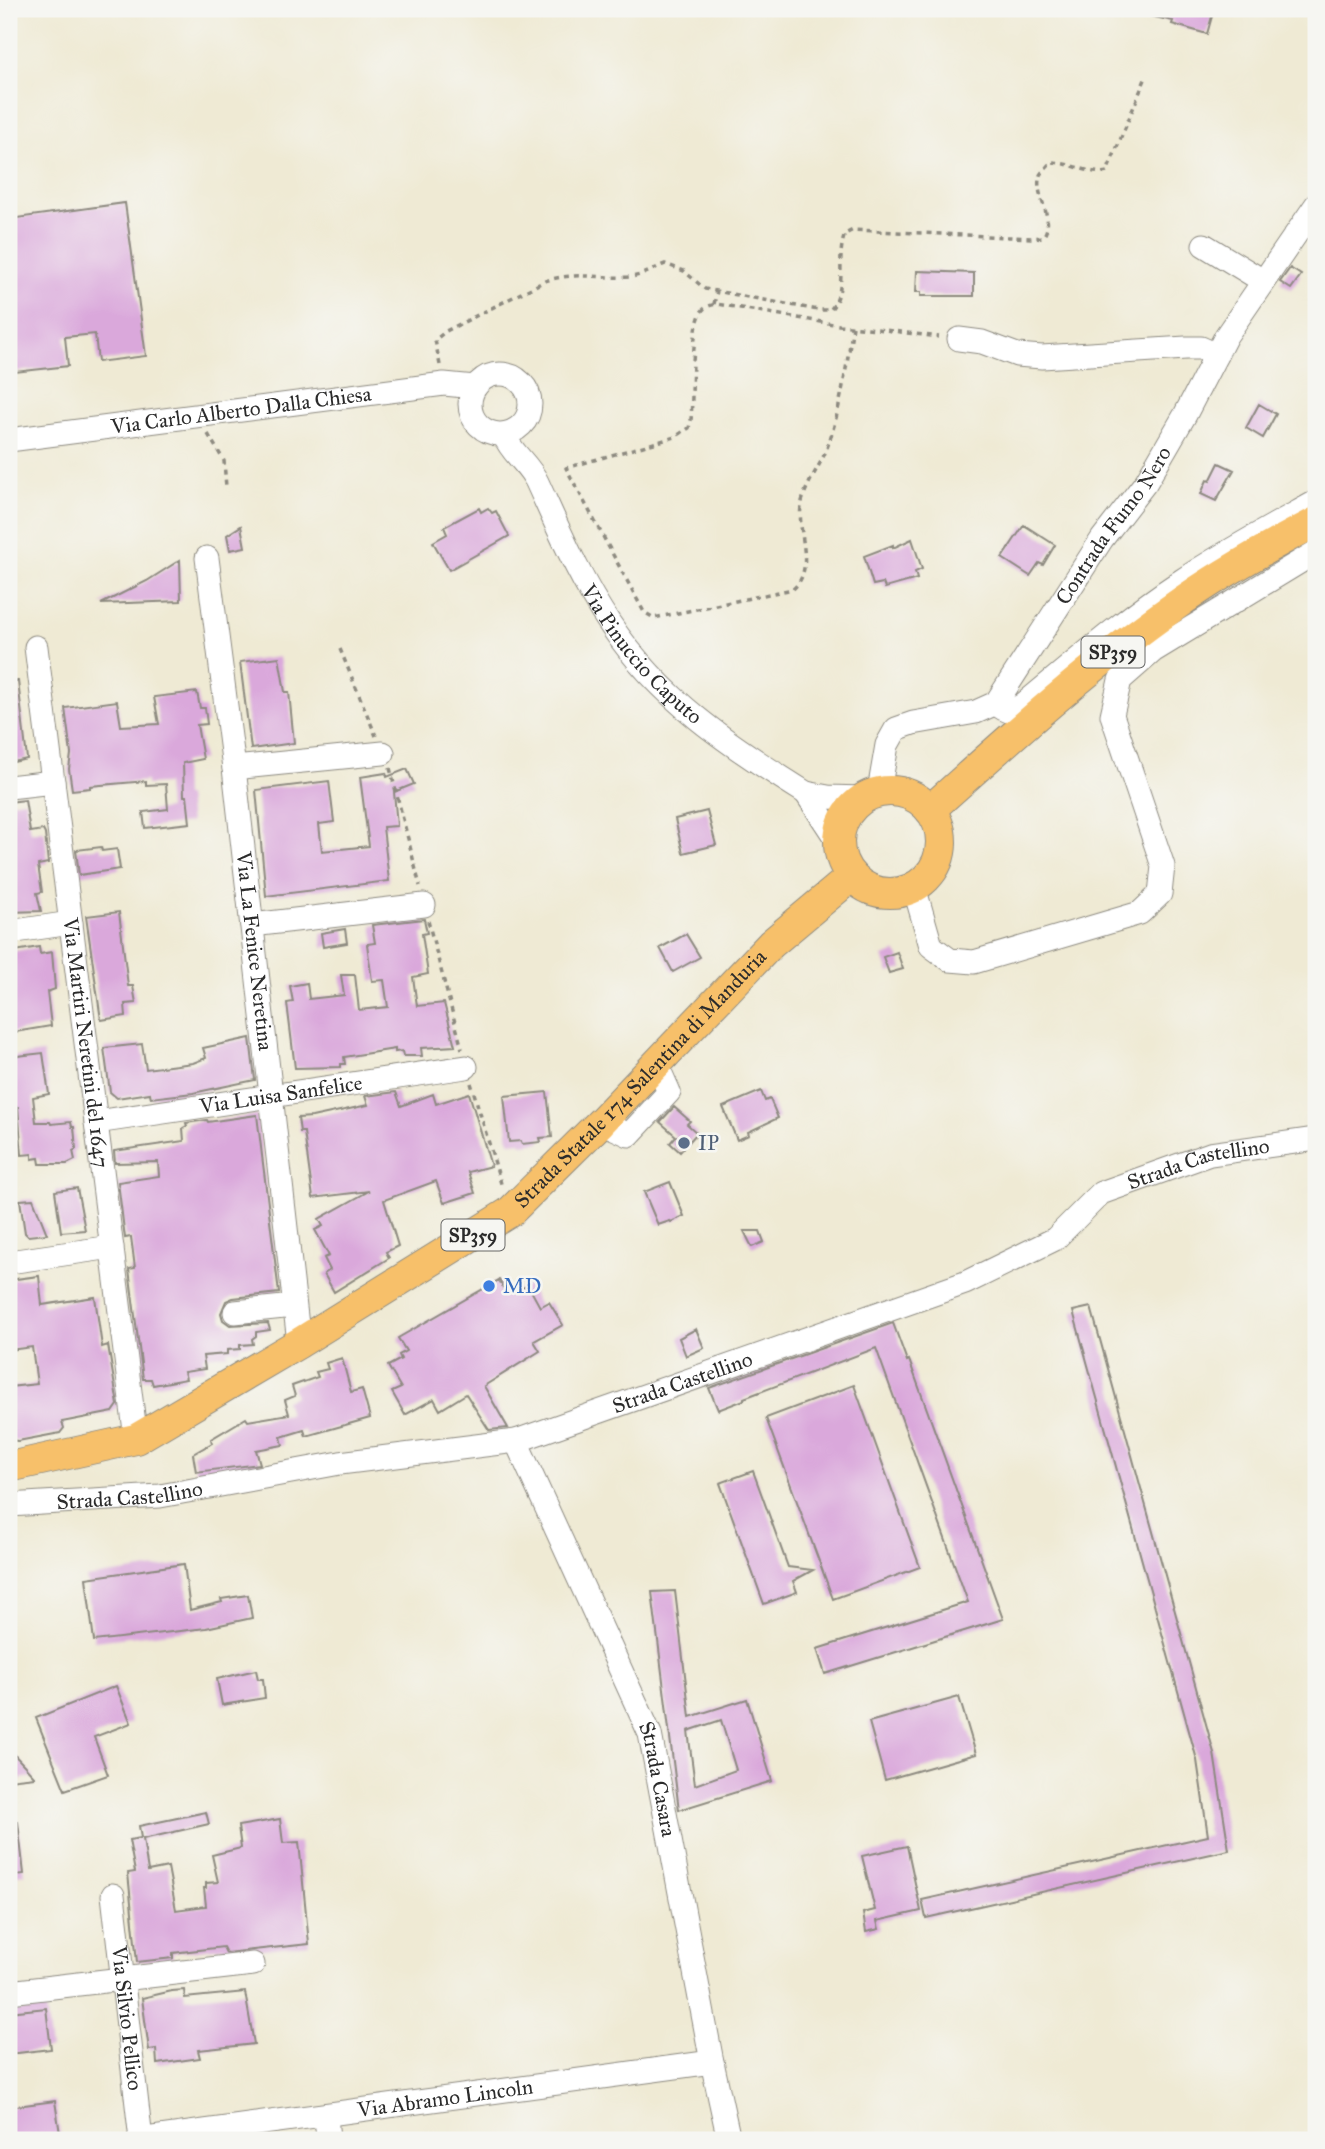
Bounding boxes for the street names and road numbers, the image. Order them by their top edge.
street label: Via Carlo Alberto Dalla Chiesa [108,380,373,440]
street label: Contrada Fumo Nero [1050,441,1177,610]
street label: Via Pinuccio Caputo [575,579,708,730]
road number: SP359 [1082,636,1144,667]
street label: Via La Fenice Neretina [230,849,279,1052]
street label: Via Martiri Neretini del 1647 [57,915,115,1169]
street label: Strada Statale 174 Salentina di Manduria [509,944,772,1213]
street label: Via Luisa Sanfelice [197,1070,364,1120]
street label: Strada Castellino [1124,1133,1271,1196]
road number: SP359 [442,1219,504,1250]
street label: Strada Castellino [609,1346,756,1419]
street label: Strada Castellino [56,1475,205,1515]
street label: Strada Casara [633,1717,682,1839]
street label: Via Silvio Pellico [106,1944,148,2092]
street label: Via Abramo Lincoln [355,2073,535,2123]

